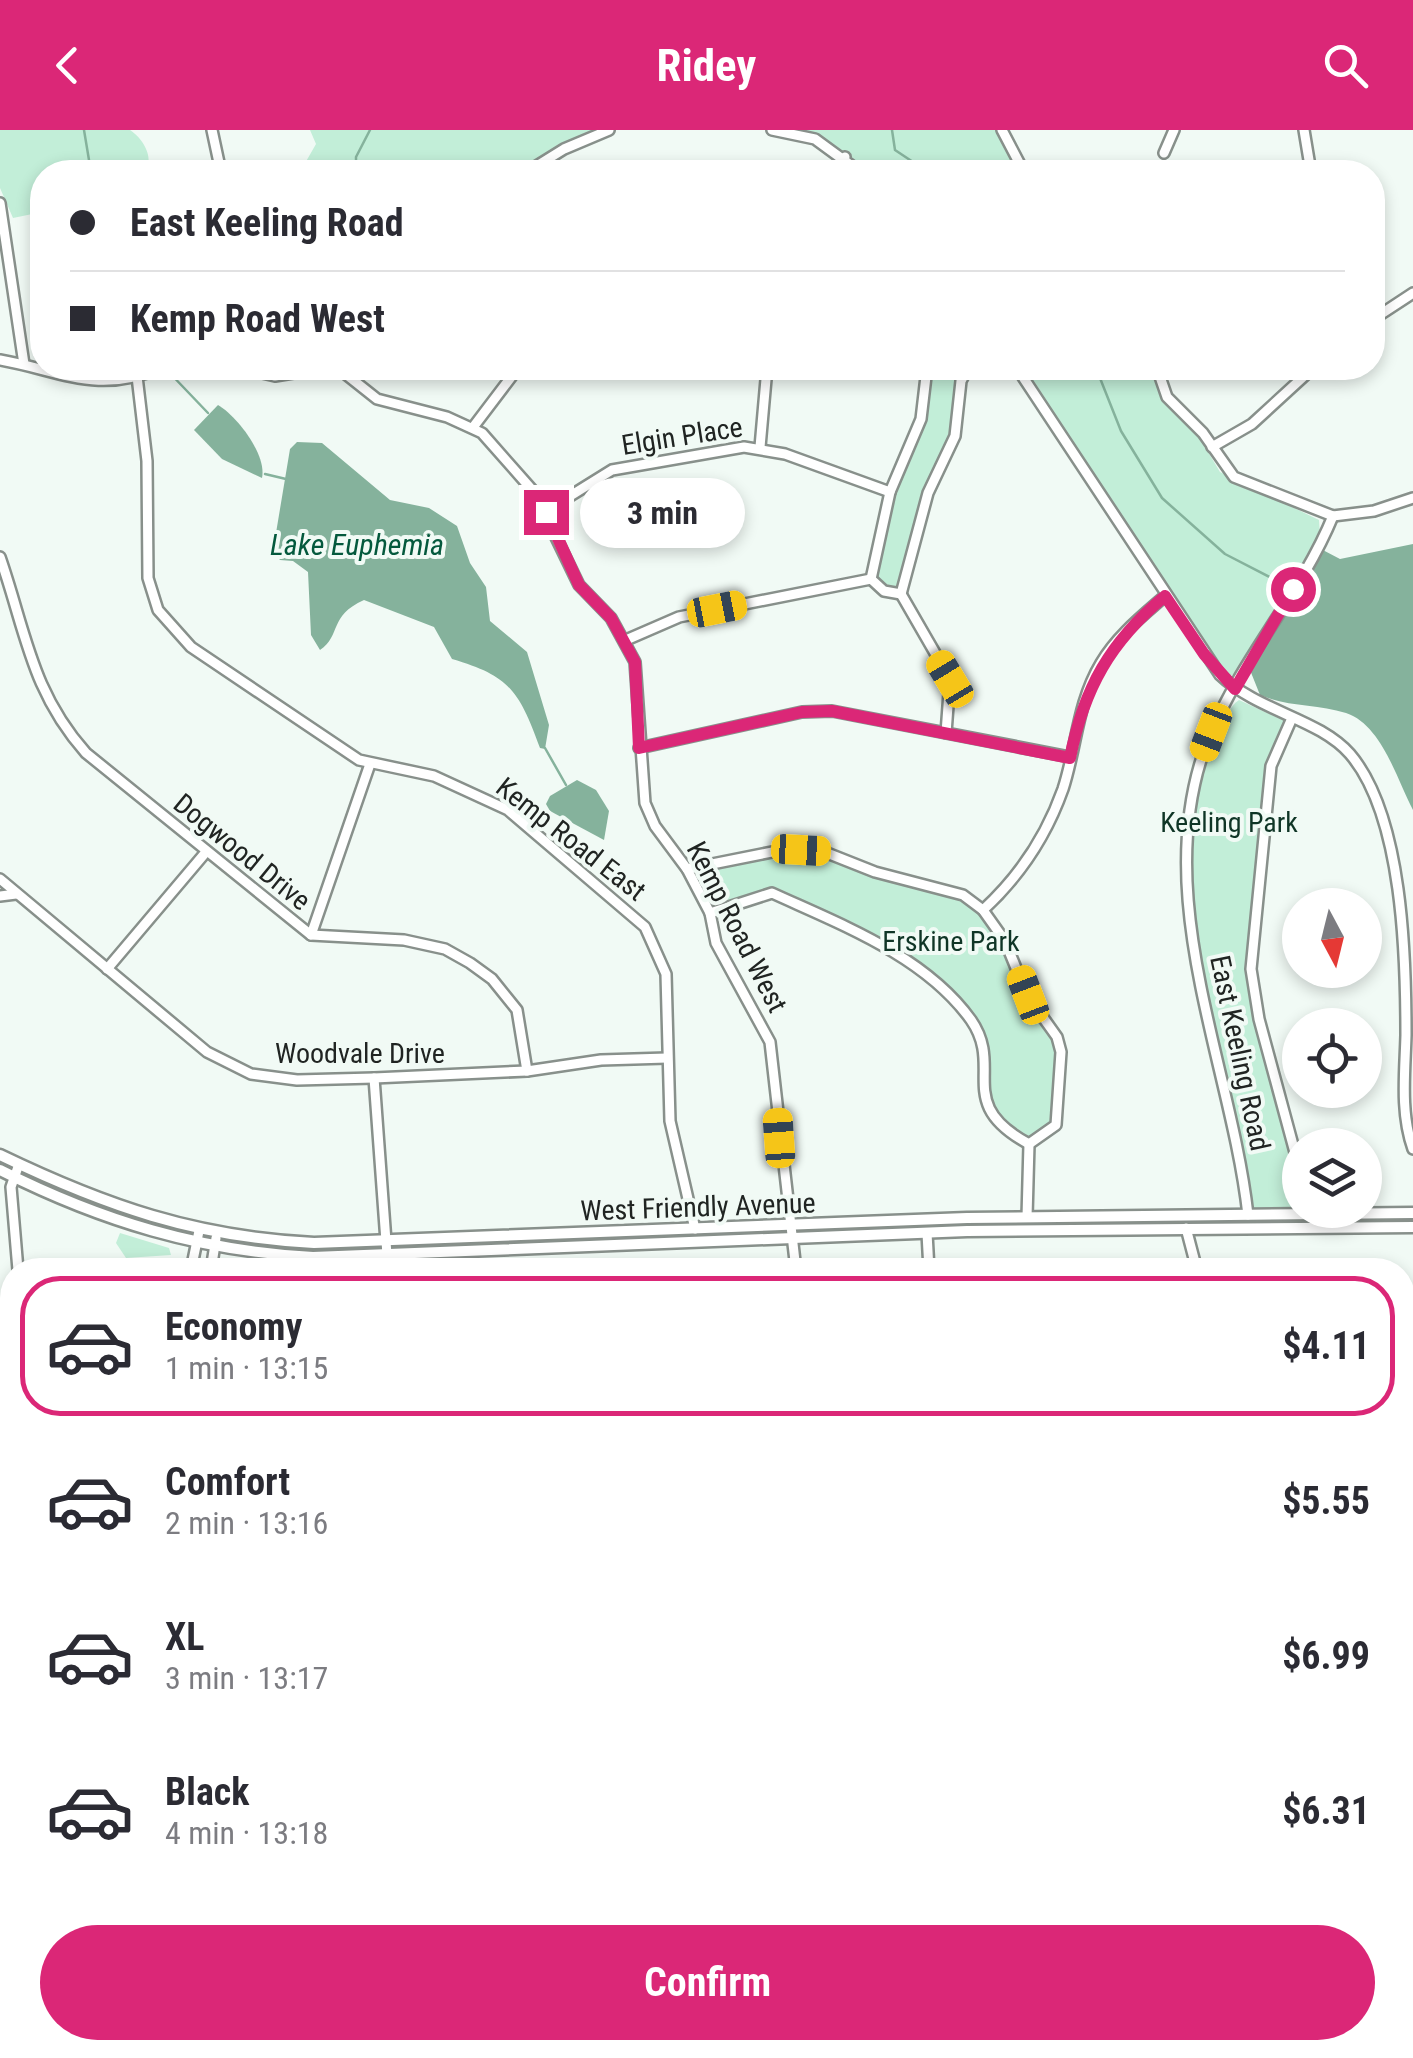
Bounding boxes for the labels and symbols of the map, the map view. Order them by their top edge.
street label: Elgin Place [619,410,745,462]
callout: 3 min [581,477,746,547]
route end [524,490,569,535]
water label: Lake Euphemia [270,527,444,562]
route start [1271,567,1316,612]
car [685,589,749,629]
car [922,646,978,712]
car [1186,699,1236,765]
street label: Kemp Road East [490,770,652,908]
street label: Dogwood Drive [167,787,317,917]
park label: Keeling Park [1160,806,1298,839]
car [770,833,832,867]
street label: Kemp Road West [680,836,794,1018]
north arrow [1282,888,1382,988]
park label: Erskine Park [882,925,1020,958]
street label: East Keeling Road [1203,952,1277,1154]
car [1003,962,1053,1028]
street label: Woodvale Drive [275,1037,445,1070]
car [762,1107,796,1169]
street label: West Friendly Avenue [580,1186,816,1228]

